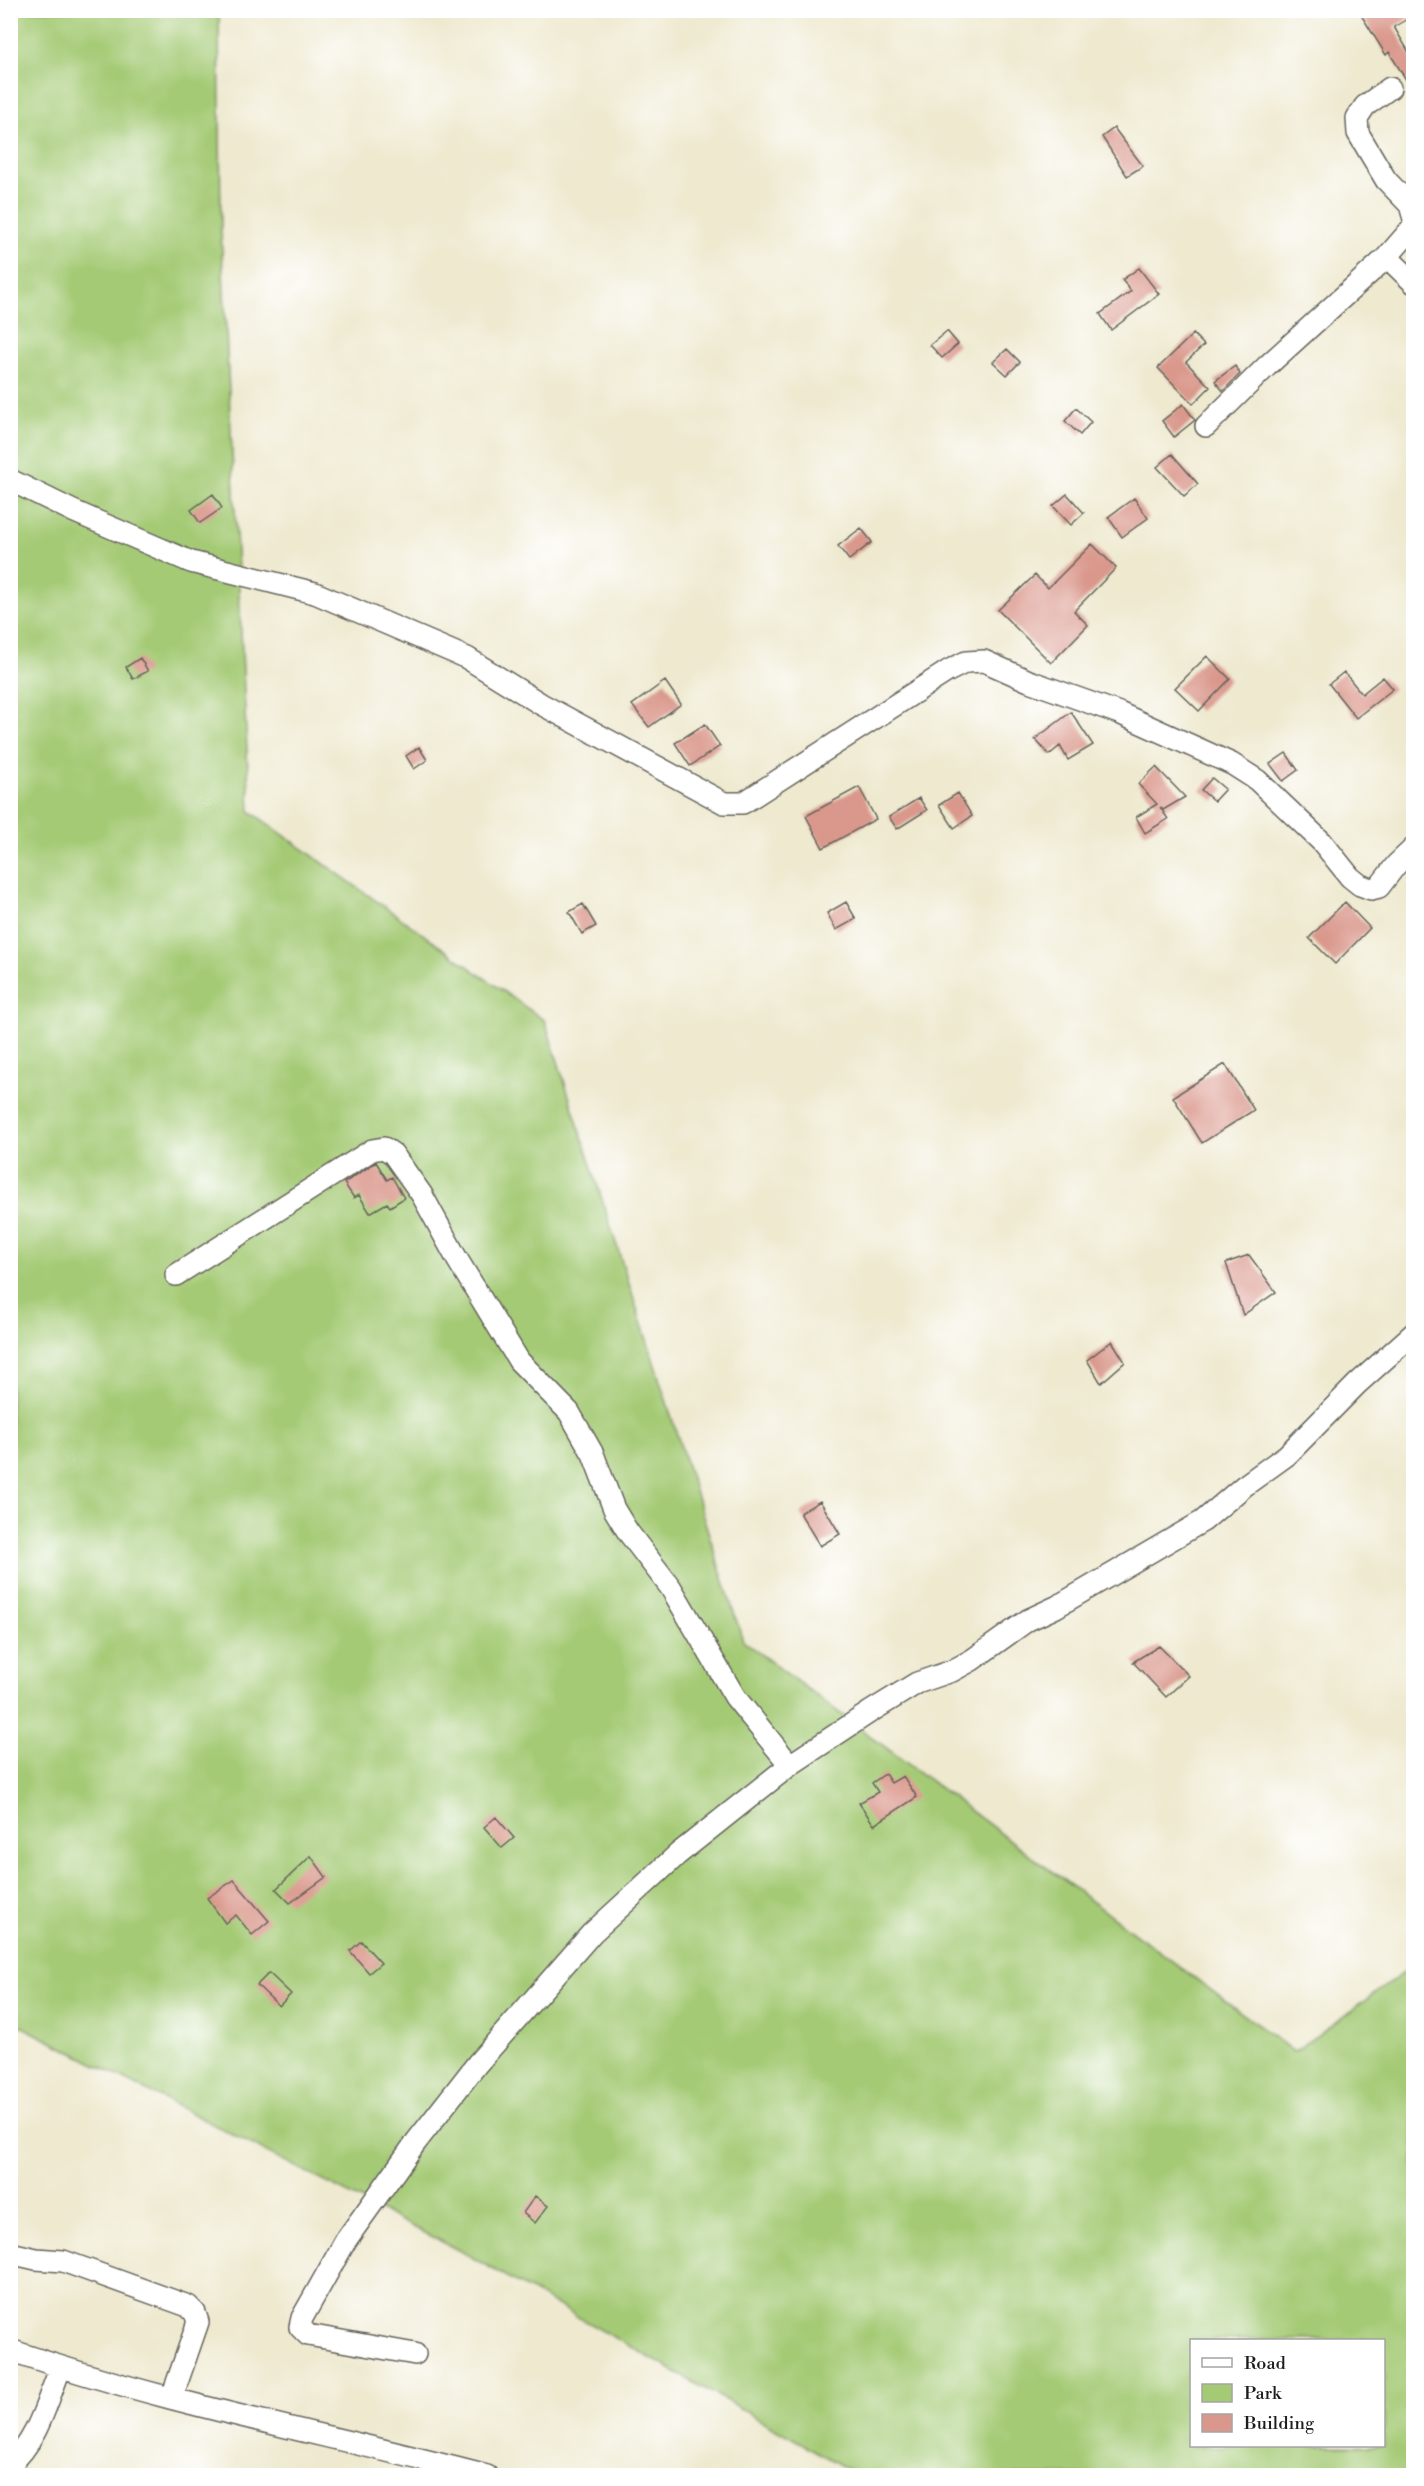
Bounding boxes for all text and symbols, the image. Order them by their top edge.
legend [1190,2339,1385,2447]
text: Road [1244,2352,1287,2375]
text: Park [1244,2382,1283,2405]
text: Building [1243,2412,1315,2435]

